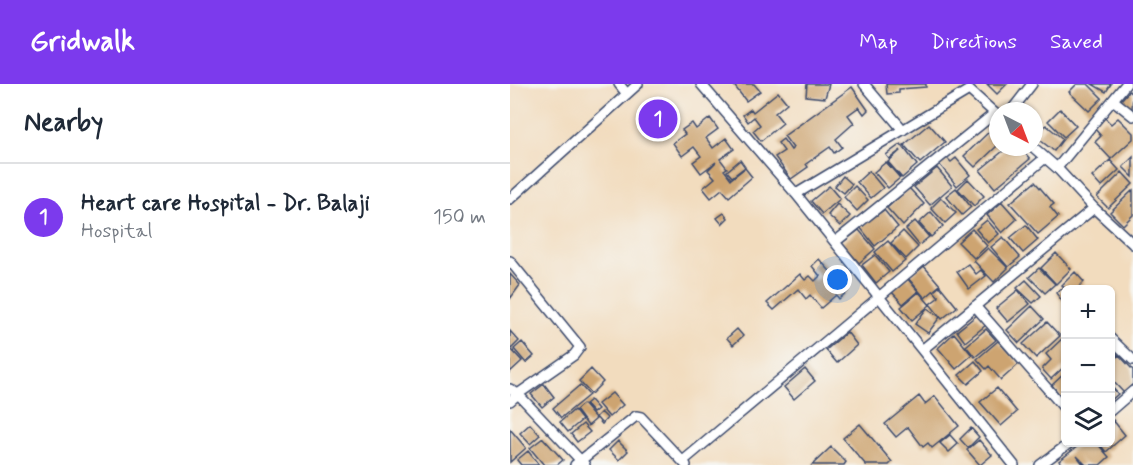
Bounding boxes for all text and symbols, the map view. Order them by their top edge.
text: Gridwalk [30,24,135,61]
text: Map [859,28,898,56]
text: Directions [931,28,1017,56]
text: Saved [1050,28,1103,56]
pin: 1 [638,96,678,141]
north arrow [989,102,1043,156]
text: Nearby [24,106,103,140]
text: Heart care Hospital - Dr. Balaji [81,190,370,218]
text: 1 [39,204,48,231]
text: 150 m [433,204,486,231]
text: Hospital [81,218,152,245]
your location [823,265,852,294]
map controls [1061,285,1115,447]
button: + [1061,285,1115,339]
button: − [1061,339,1115,393]
button: layers [1061,393,1115,447]

